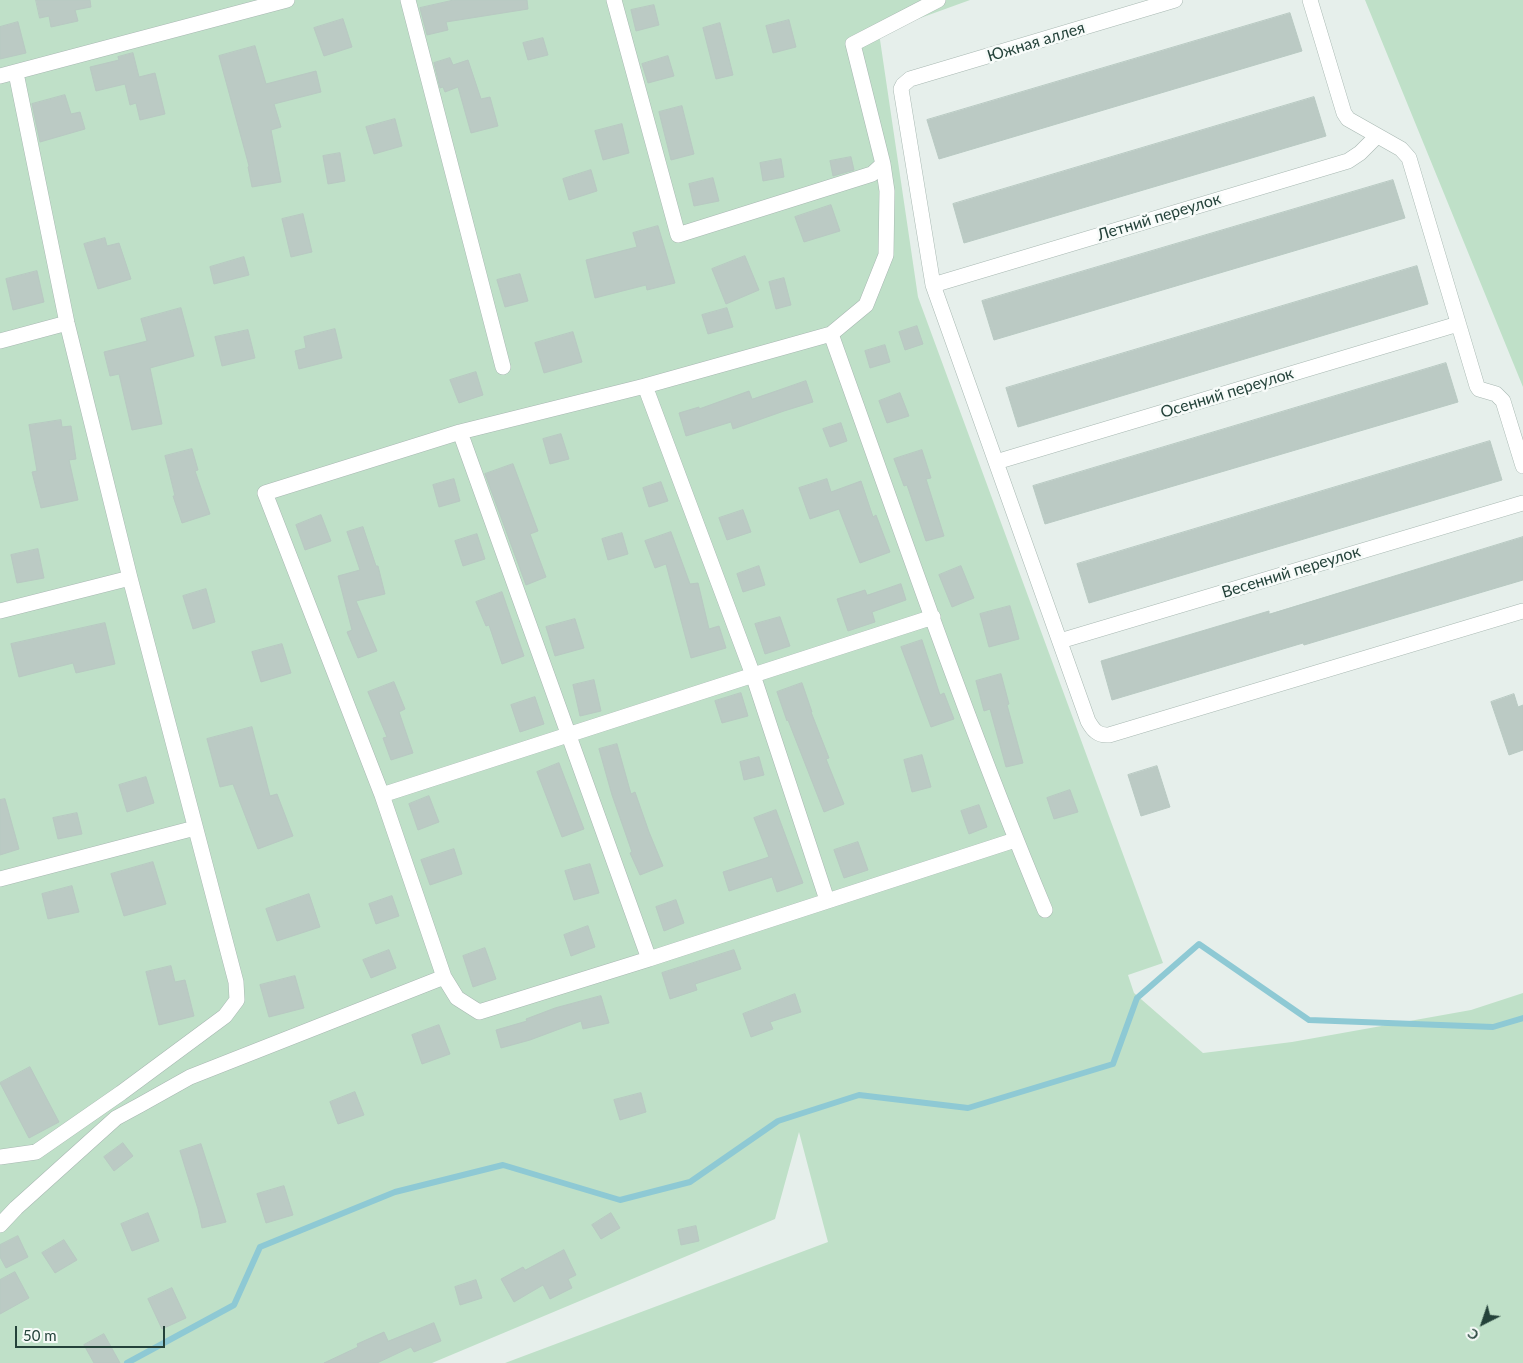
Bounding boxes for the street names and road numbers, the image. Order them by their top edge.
street label: Южная аллея [985,18,1087,66]
street label: Летний переулок [1095,189,1223,245]
street label: Осенний переулок [1158,364,1296,422]
street label: Весенний переулок [1219,542,1363,602]

